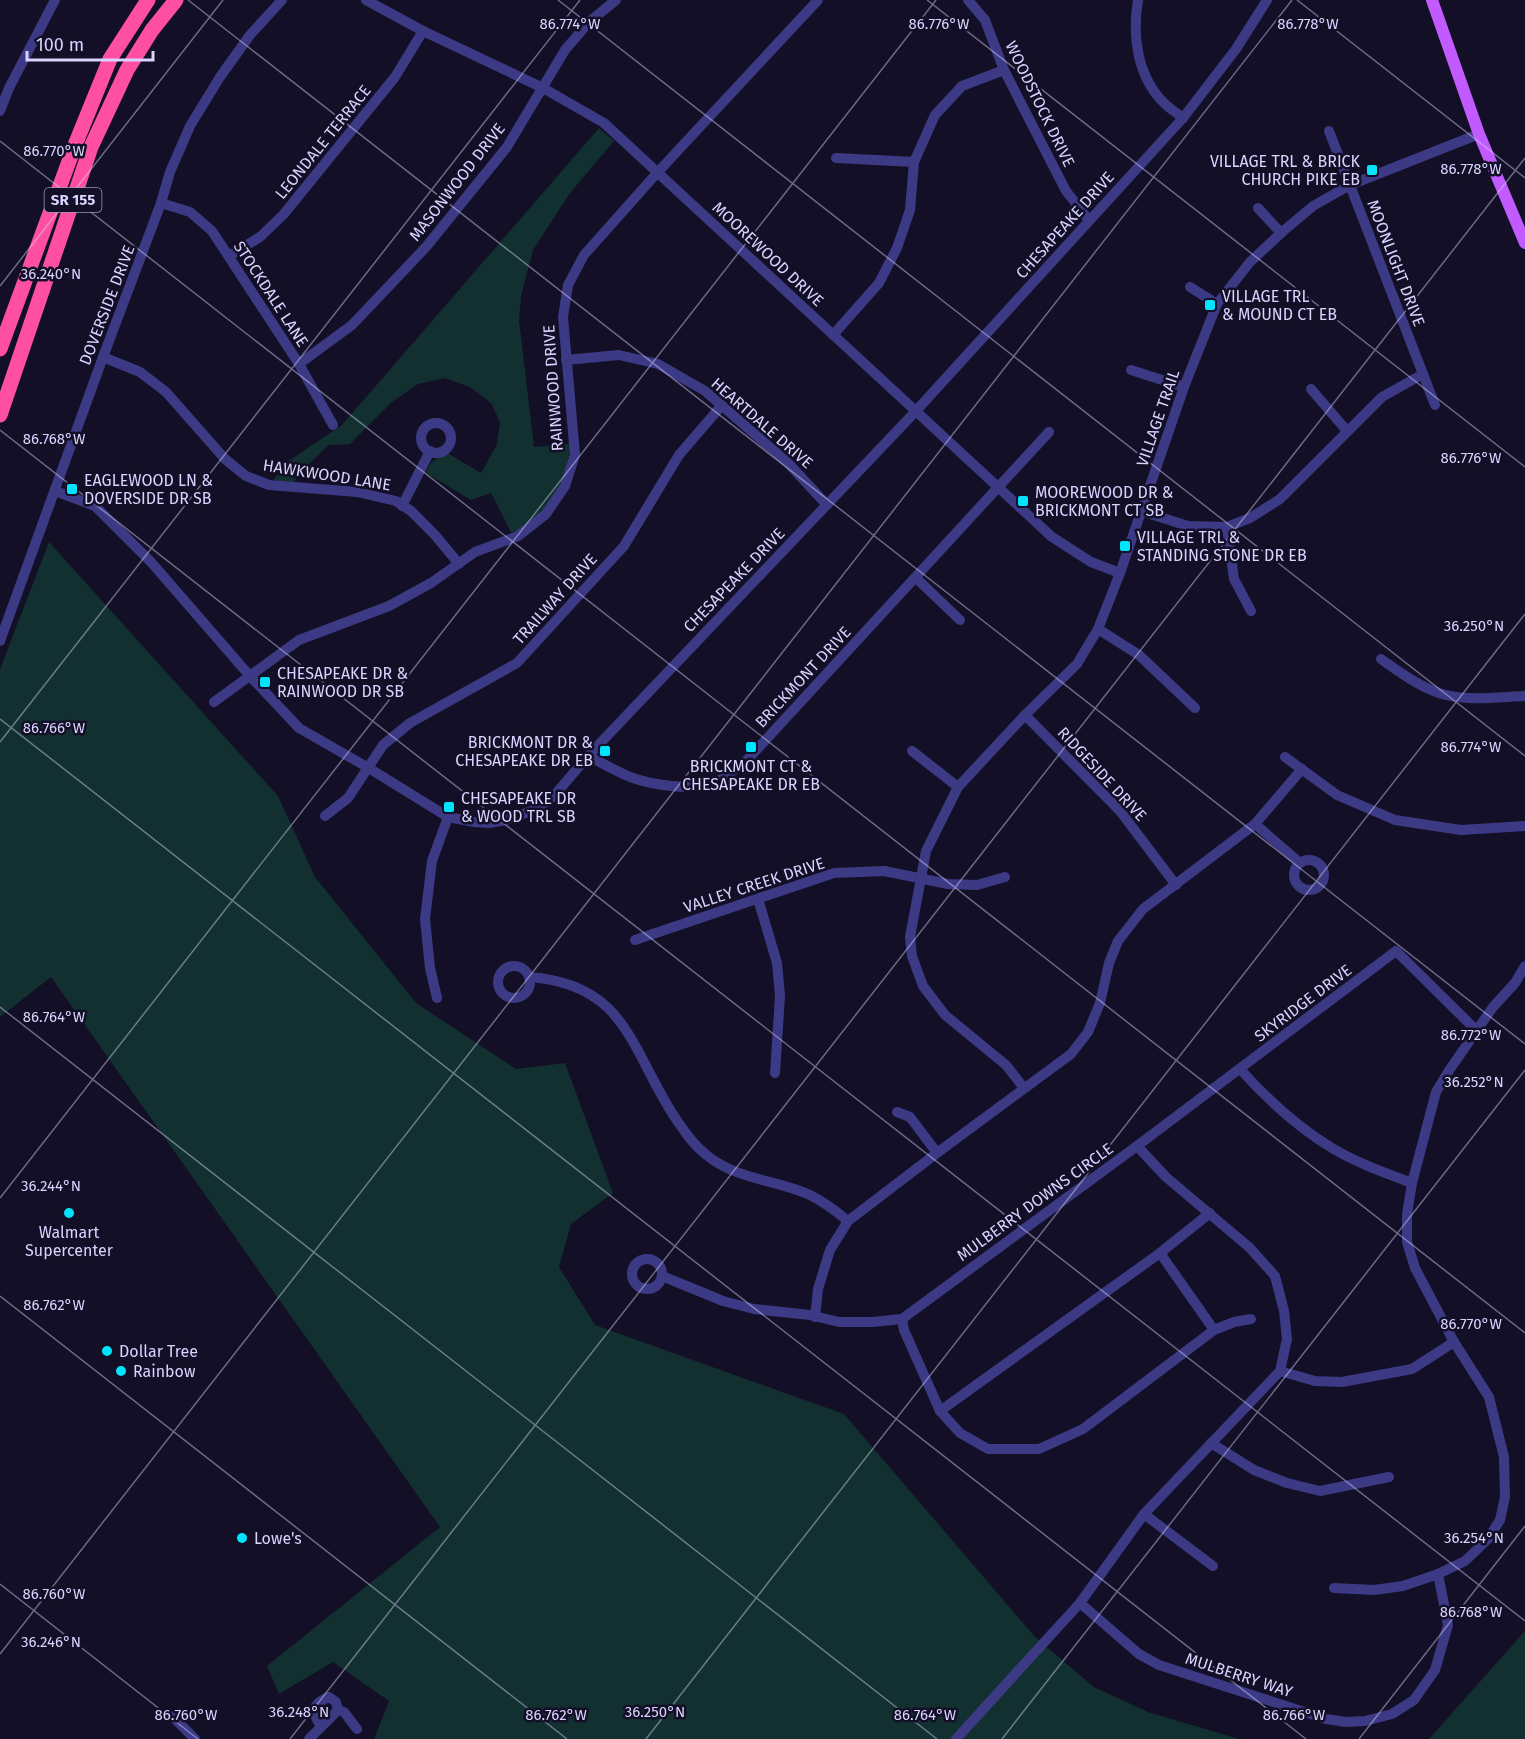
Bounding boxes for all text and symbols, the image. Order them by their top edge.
text: 86.774°W [540,15,601,33]
text: 86.776°W [909,15,970,33]
text: 86.778°W [1277,15,1339,33]
scale bar [27,24,153,62]
text: 100 m [36,34,84,56]
street label: WOODSTOCK DRIVE [1001,38,1079,170]
street label: LEONDALE TERRACE [271,81,375,203]
street label: MASONWOOD DRIVE [405,119,509,245]
text: 86.770°W [23,142,85,160]
place label: VILLAGE TRL & BRICK CHURCH PIKE EB [1210,152,1361,189]
text: 86.778°W [1440,160,1502,178]
marker: VILLAGE TRL & BRICK CHURCH PIKE EB [1365,163,1379,177]
street label: CHESAPEAKE DRIVE [1012,168,1118,282]
road number: SR 155 [44,188,101,212]
street label: MOONLIGHT DRIVE [1363,197,1429,329]
street label: MOOREWOOD DRIVE [709,198,827,310]
street label: STOCKDALE LANE [230,238,312,350]
street label: DOVERSIDE DRIVE [75,242,139,368]
text: 36.240°N [21,265,81,283]
place label: VILLAGE TRL & MOUND CT EB [1222,287,1337,324]
marker: VILLAGE TRL & MOUND CT EB [1203,298,1217,312]
street label: RAINWOOD DRIVE [539,324,567,452]
street label: VILLAGE TRAIL [1133,367,1183,469]
street label: HEARTDALE DRIVE [707,374,817,472]
text: 86.768°W [23,430,86,448]
text: 86.776°W [1441,449,1502,467]
street label: HAWKWOOD LANE [262,456,392,494]
place label: EAGLEWOOD LN & DOVERSIDE DR SB [84,471,213,508]
marker: EAGLEWOOD LN & DOVERSIDE DR SB [65,482,79,496]
place label: MOOREWOOD DR & BRICKMONT CT SB [1035,483,1174,520]
marker: MOOREWOOD DR & BRICKMONT CT SB [1016,494,1030,508]
street label: CHESAPEAKE DRIVE [679,524,789,636]
place label: VILLAGE TRL & STANDING STONE DR EB [1137,528,1307,565]
marker: VILLAGE TRL & STANDING STONE DR EB [1118,539,1132,553]
street label: TRAILWAY DRIVE [509,550,601,648]
text: 36.250°N [1444,617,1504,635]
street label: BRICKMONT DRIVE [751,622,855,732]
place label: CHESAPEAKE DR & RAINWOOD DR SB [277,664,409,701]
marker: CHESAPEAKE DR & RAINWOOD DR SB [258,675,272,689]
text: 86.766°W [23,719,86,737]
street label: RIDGESIDE DRIVE [1053,723,1151,825]
place label: BRICKMONT DR & CHESAPEAKE DR EB [455,733,593,770]
text: 86.774°W [1441,738,1502,756]
marker: BRICKMONT CT & CHESAPEAKE DR EB [744,740,758,754]
marker: BRICKMONT DR & CHESAPEAKE DR EB [598,744,612,758]
place label: BRICKMONT CT & CHESAPEAKE DR EB [682,757,820,794]
place label: CHESAPEAKE DR & WOOD TRL SB [461,789,577,826]
marker: CHESAPEAKE DR & WOOD TRL SB [442,800,456,814]
street label: VALLEY CREEK DRIVE [681,853,827,917]
street label: SKYRIDGE DRIVE [1251,960,1355,1046]
text: 86.764°W [23,1008,86,1026]
text: 86.772°W [1441,1026,1502,1044]
text: 36.252°N [1444,1073,1504,1091]
street label: MULBERRY DOWNS CIRCLE [953,1139,1117,1265]
text: 36.244°N [21,1177,81,1195]
marker: Walmart Supercenter [62,1206,76,1220]
place label: Walmart Supercenter [25,1223,114,1260]
text: 86.762°W [23,1296,85,1314]
text: 86.770°W [1440,1315,1502,1333]
place label: Dollar Tree [119,1342,198,1361]
marker: Dollar Tree [100,1344,114,1358]
place label: Rainbow [133,1362,196,1381]
marker: Rainbow [114,1364,128,1378]
place label: Lowe's [254,1529,302,1548]
text: 36.254°N [1444,1529,1504,1547]
marker: Lowe's [235,1531,249,1545]
text: 86.760°W [23,1585,86,1603]
text: 86.768°W [1440,1603,1503,1621]
text: 36.246°N [21,1633,81,1651]
street label: MULBERRY WAY [1183,1649,1295,1701]
text: 36.248°N [269,1703,329,1721]
text: 36.250°N [625,1703,685,1721]
text: 86.760°W [155,1706,218,1724]
text: 86.762°W [525,1706,587,1724]
text: 86.764°W [894,1706,957,1724]
text: 86.766°W [1263,1706,1326,1724]

